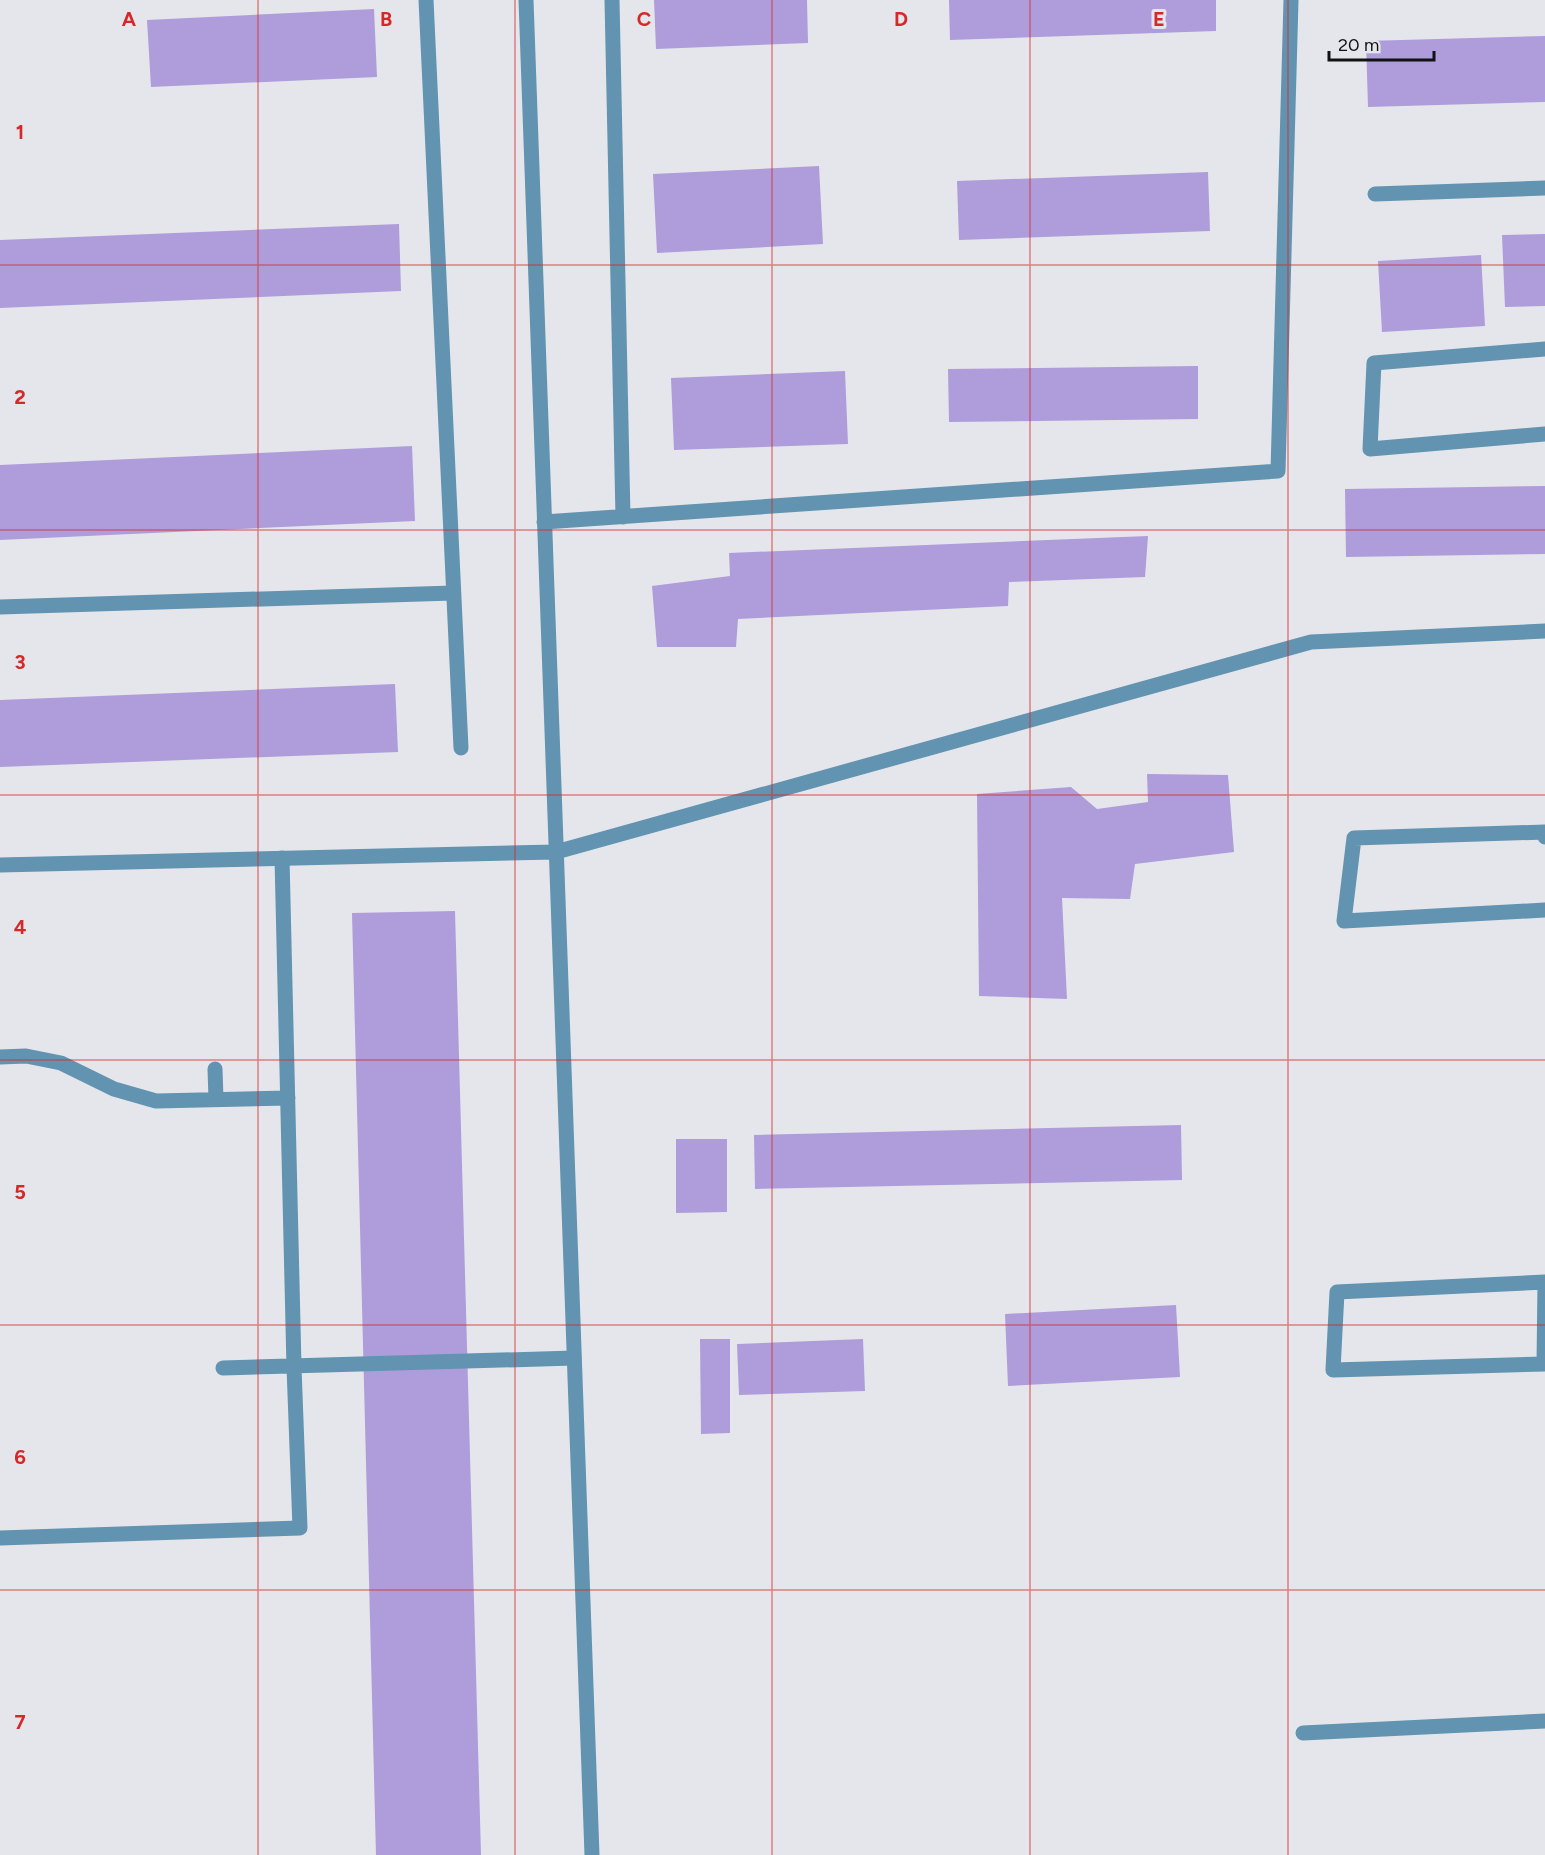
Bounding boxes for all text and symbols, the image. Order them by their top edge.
text: A [122,7,137,31]
text: B [380,7,392,31]
text: C [637,7,651,31]
text: D [894,7,908,31]
text: E [1153,7,1165,31]
scale bar [1329,24,1434,62]
text: 20 m [1338,34,1379,56]
text: 1 [16,120,24,144]
text: 2 [14,385,26,409]
text: 3 [14,650,26,674]
text: 4 [14,915,27,939]
text: 5 [14,1180,26,1204]
text: 6 [14,1445,26,1469]
text: 7 [14,1710,26,1734]

